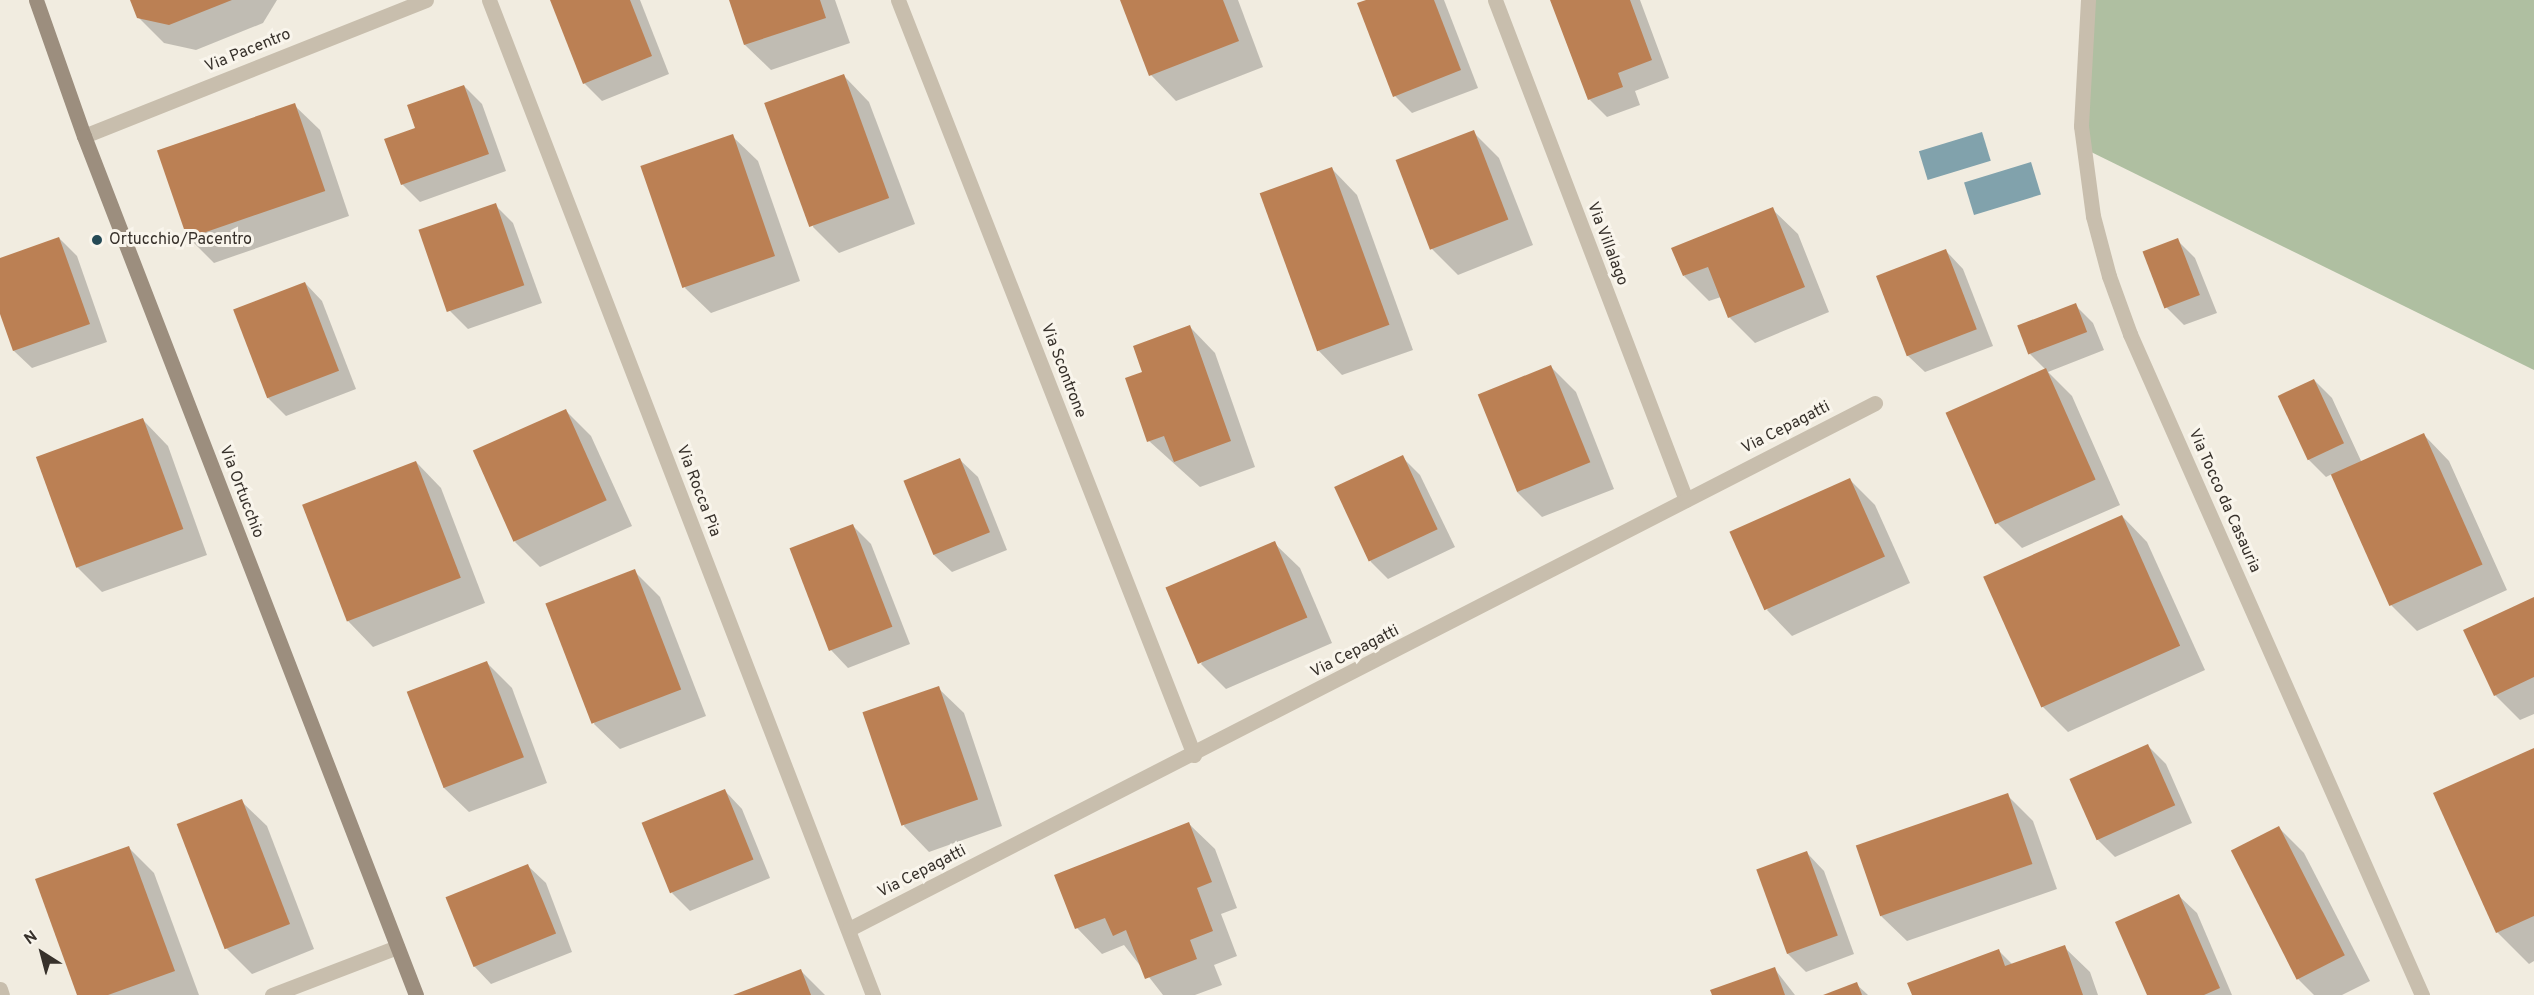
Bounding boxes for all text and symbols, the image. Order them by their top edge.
street label: Via Pacentro [202,25,294,77]
street label: Via Villalago [1582,199,1632,289]
place label: Ortucchio/Pacentro [109,230,252,250]
marker: Ortucchio/Pacentro [90,233,104,247]
street label: Via Scontrone [1036,321,1090,421]
street label: Via Cepagatti [1739,397,1833,459]
street label: Via Tocco da Casauria [2183,426,2265,576]
street label: Via Rocca Pia [672,442,724,540]
street label: Via Ortucchio [215,443,267,541]
street label: Via Cepagatti [1308,621,1402,683]
street label: Via Cepagatti [875,841,969,903]
north arrow [12,923,72,983]
text: N [21,927,42,950]

